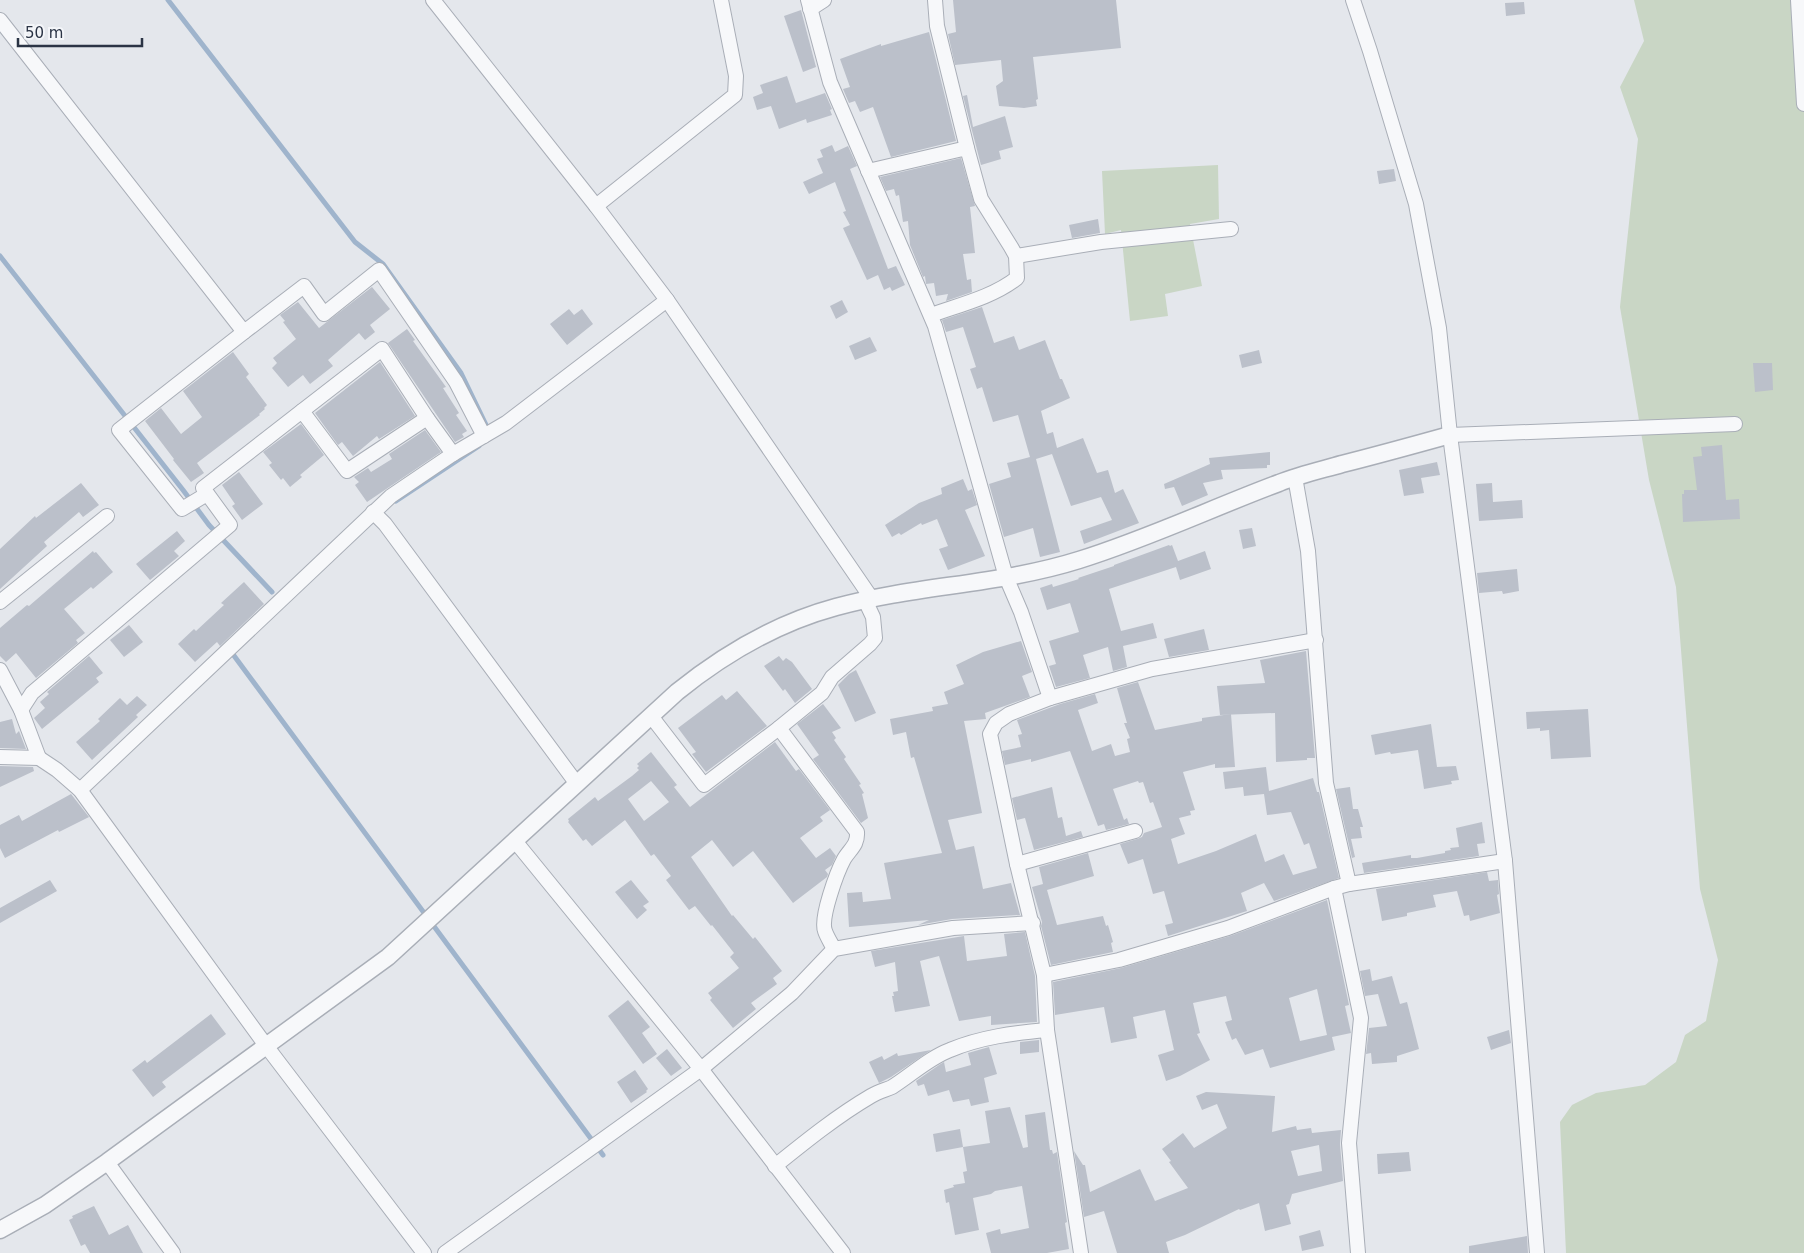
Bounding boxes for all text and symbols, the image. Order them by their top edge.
scale bar [18,15,141,47]
text: 50 m [25,24,63,42]

